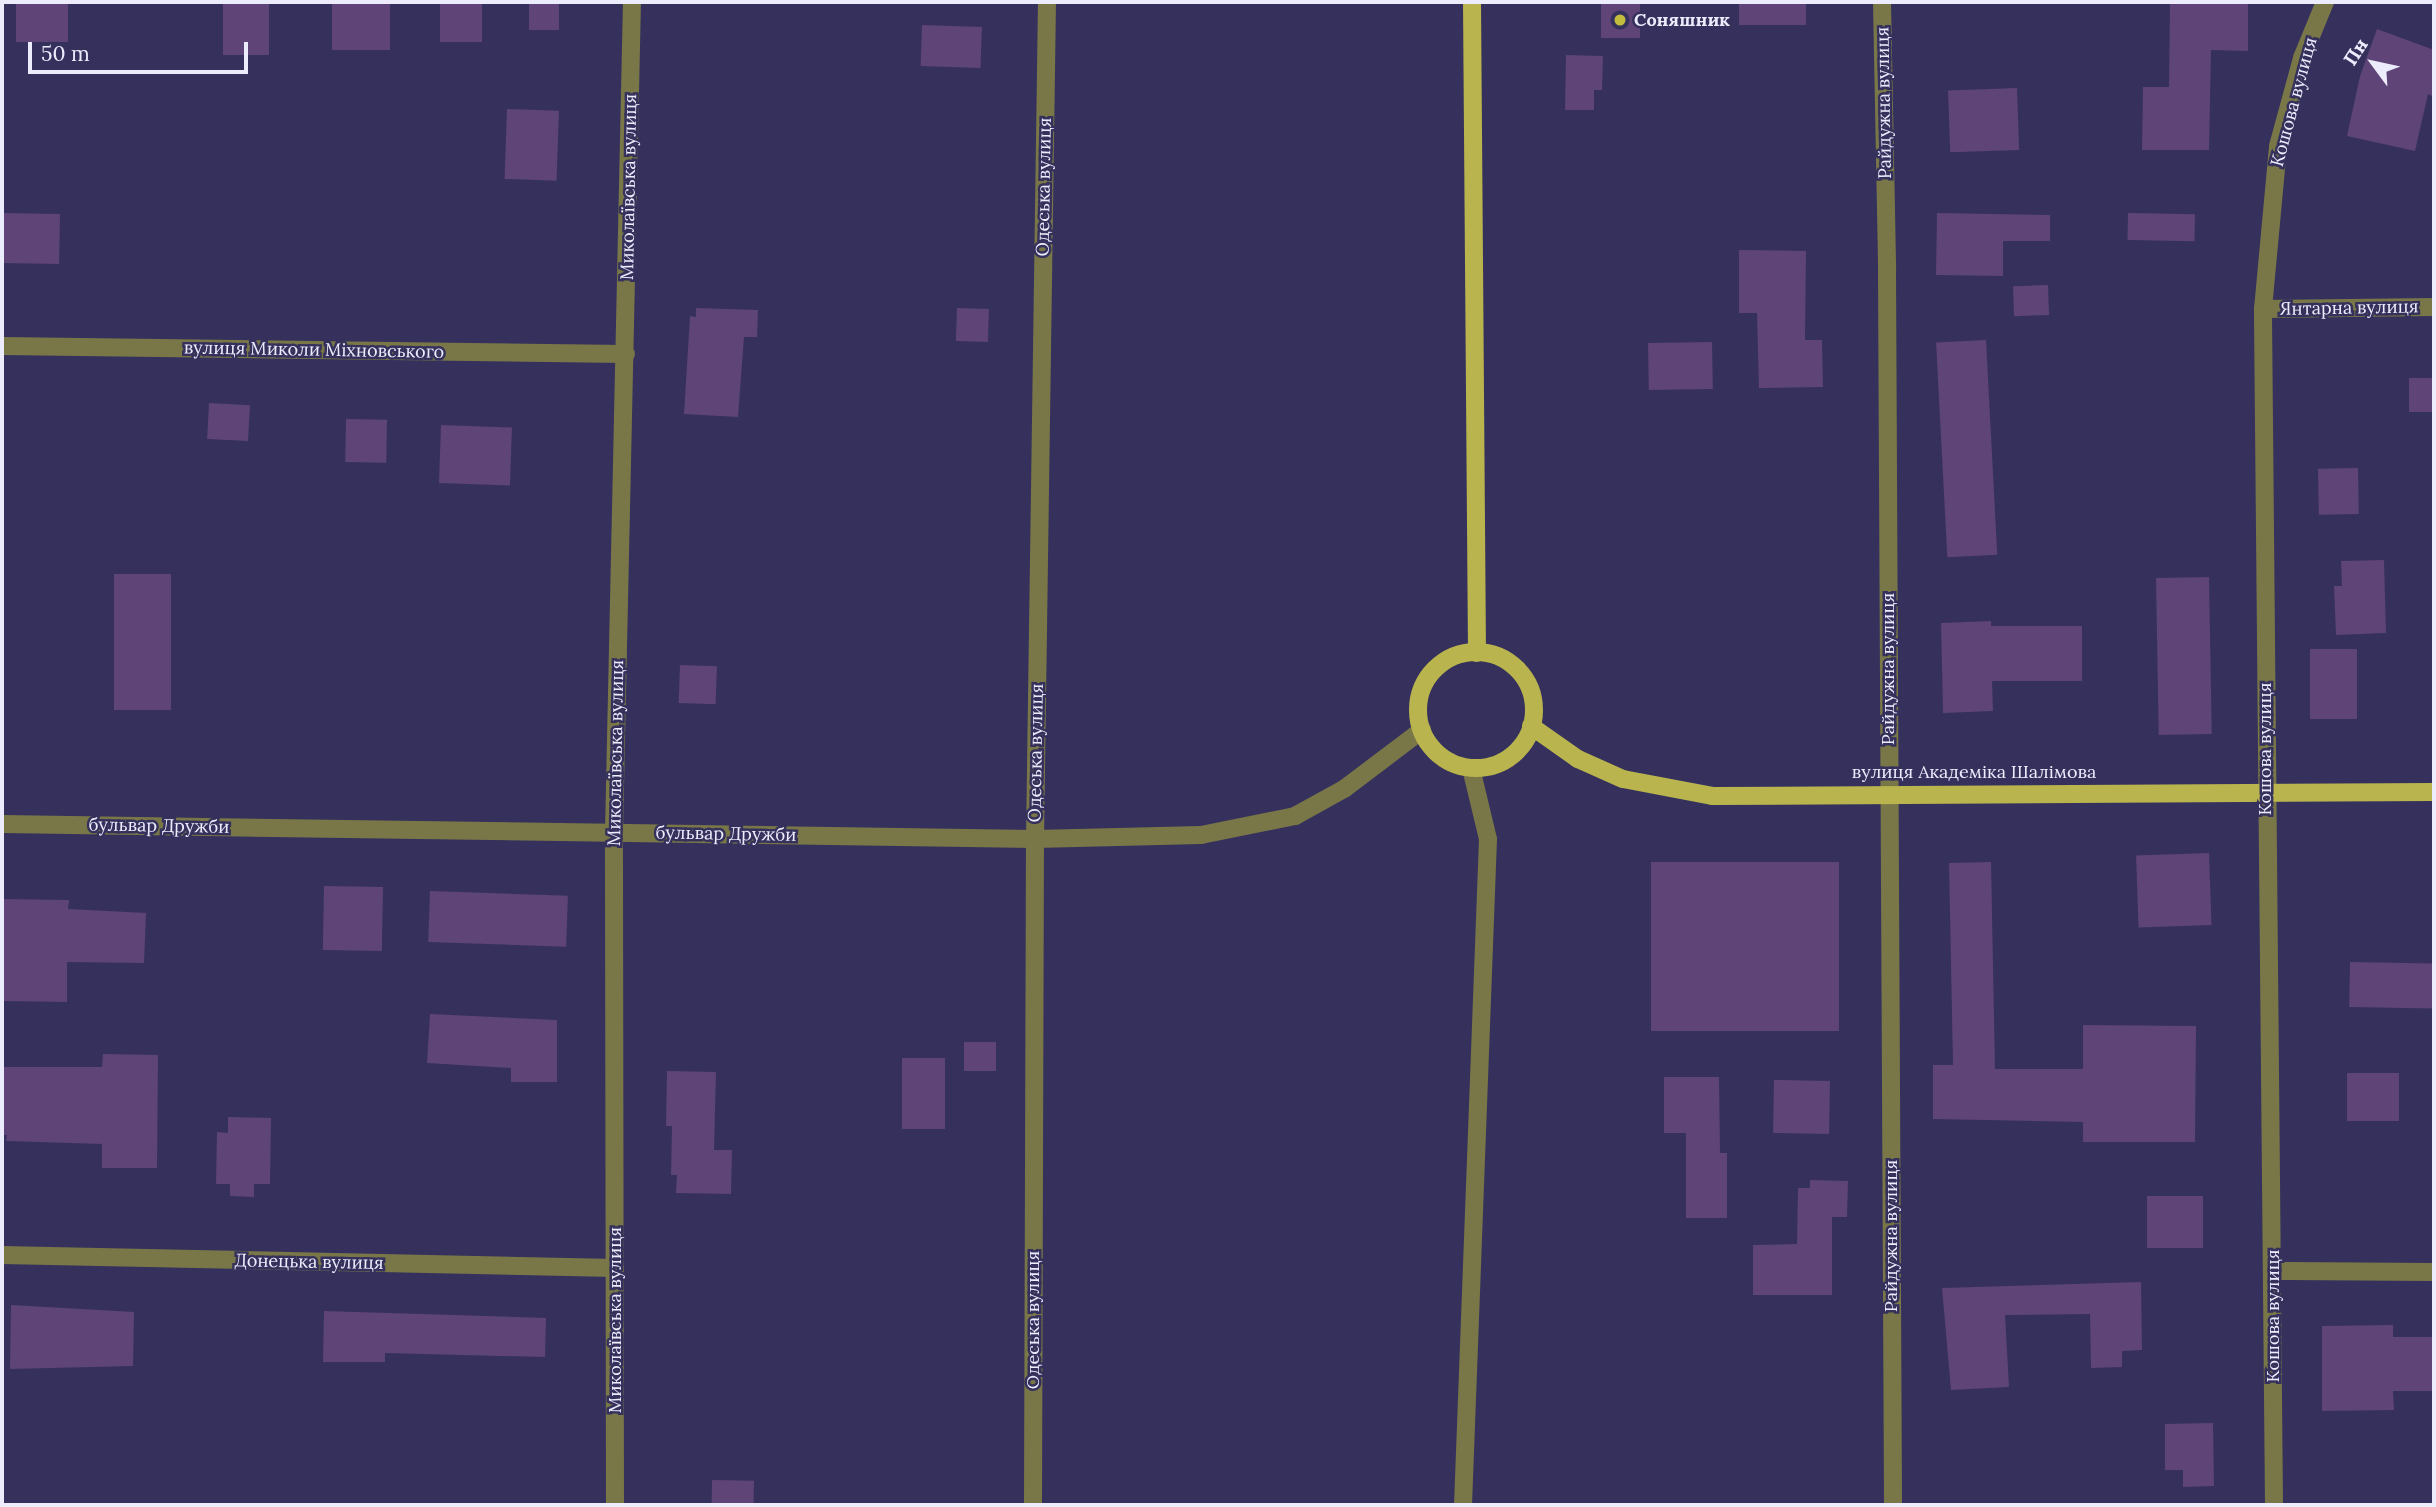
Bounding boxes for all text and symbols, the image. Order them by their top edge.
place label: Соняшник [1634,9,1730,31]
marker: Соняшник [1612,12,1628,28]
street label: Райдужна вулиця [1872,27,1896,179]
scale bar [32,28,252,72]
north arrow [2338,28,2408,98]
text: Пн [2338,33,2373,70]
street label: Кошова вулиця [2266,35,2322,169]
text: 50 m [41,40,90,67]
street label: Миколаївська вулиця [617,94,641,280]
street label: Одеська вулиця [1032,118,1056,256]
street label: Янтарна вулиця [2279,296,2419,320]
street label: вулиця Миколи Міхновського [184,337,444,363]
street label: Райдужна вулиця [1877,593,1899,745]
street label: Миколаївська вулиця [604,660,628,846]
street label: Кошова вулиця [2254,682,2276,816]
street label: Одеська вулиця [1024,684,1048,822]
street label: вулиця Академіка Шалімова [1852,761,2096,783]
street label: бульвар Дружби [88,814,230,838]
street label: бульвар Дружби [655,822,797,846]
street label: Райдужна вулиця [1880,1160,1902,1312]
street label: Миколаївська вулиця [604,1227,626,1413]
street label: Кошова вулиця [2262,1249,2284,1383]
street label: Донецька вулиця [234,1250,384,1274]
street label: Одеська вулиця [1022,1251,1044,1389]

